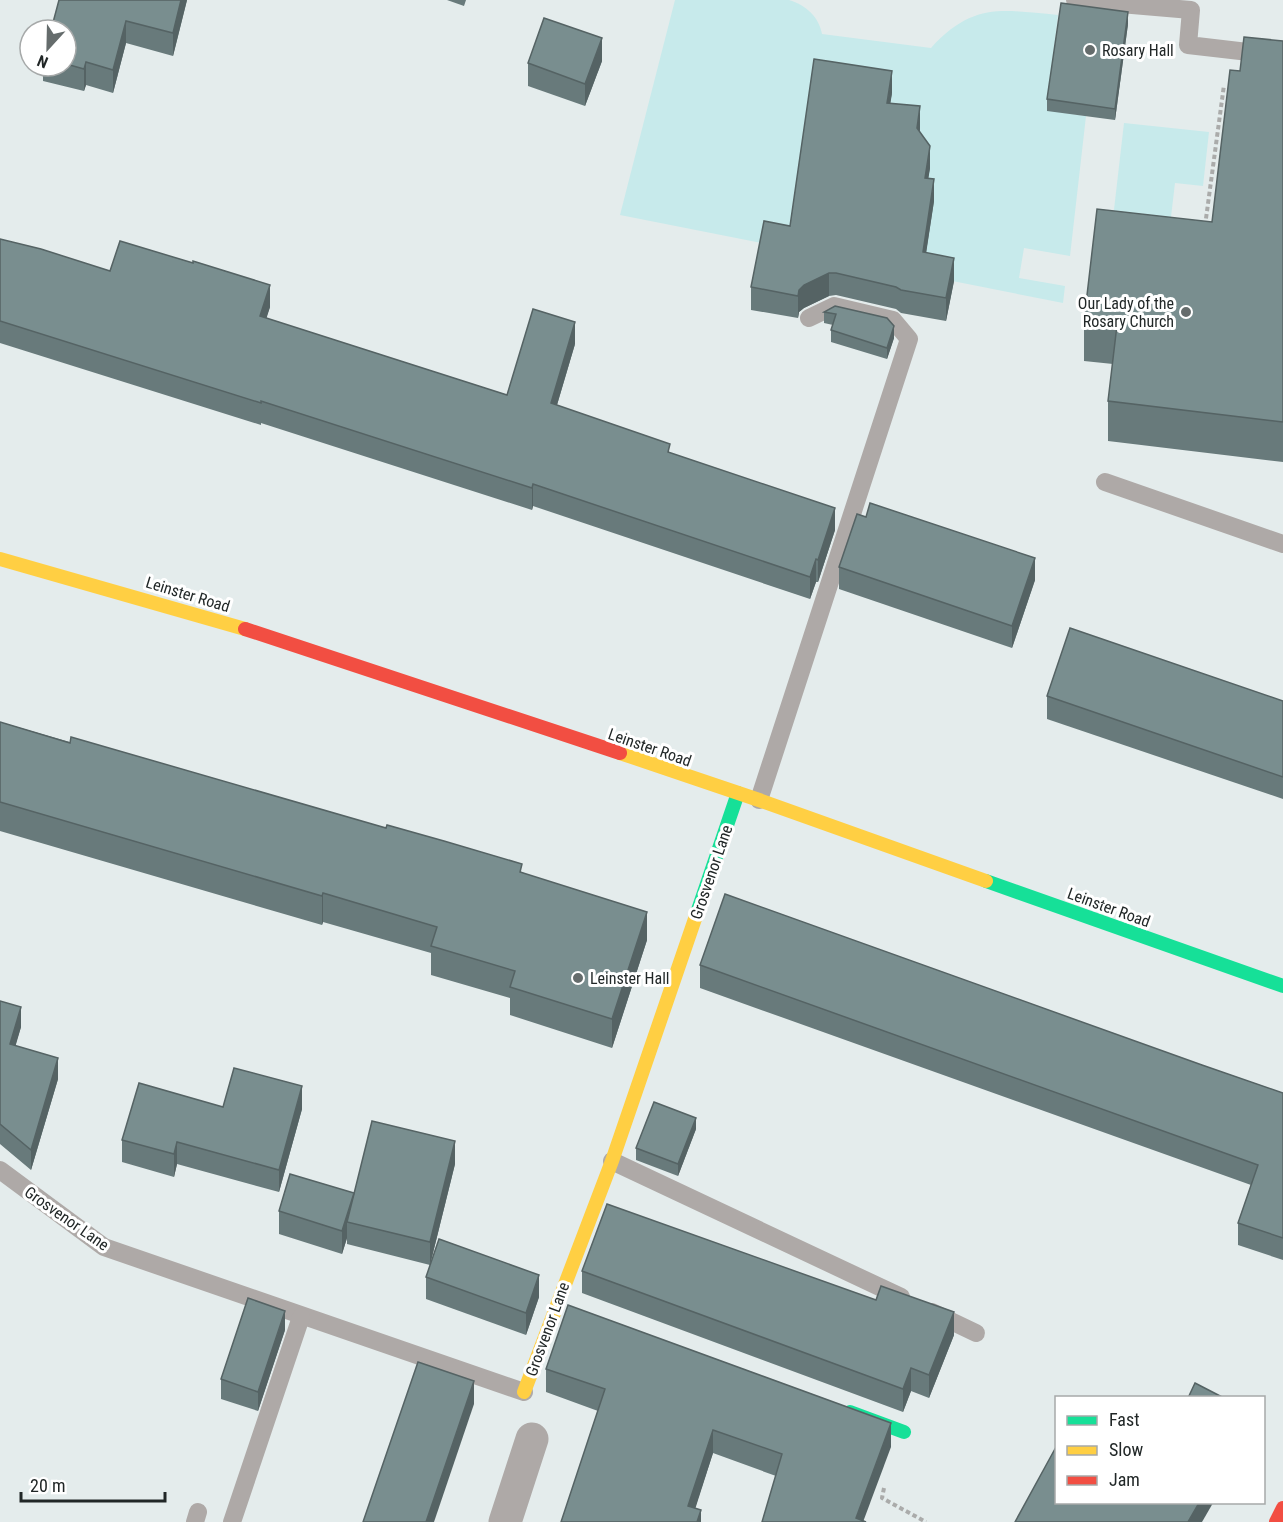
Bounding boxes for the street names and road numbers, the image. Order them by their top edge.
street label: Leinster Road [144,573,232,616]
street label: Leinster Road [606,724,694,771]
street label: Grosvenor Lane [686,822,737,922]
street label: Leinster Road [1065,884,1153,931]
street label: Grosvenor Lane [21,1182,113,1254]
street label: Grosvenor Lane [522,1280,573,1379]

